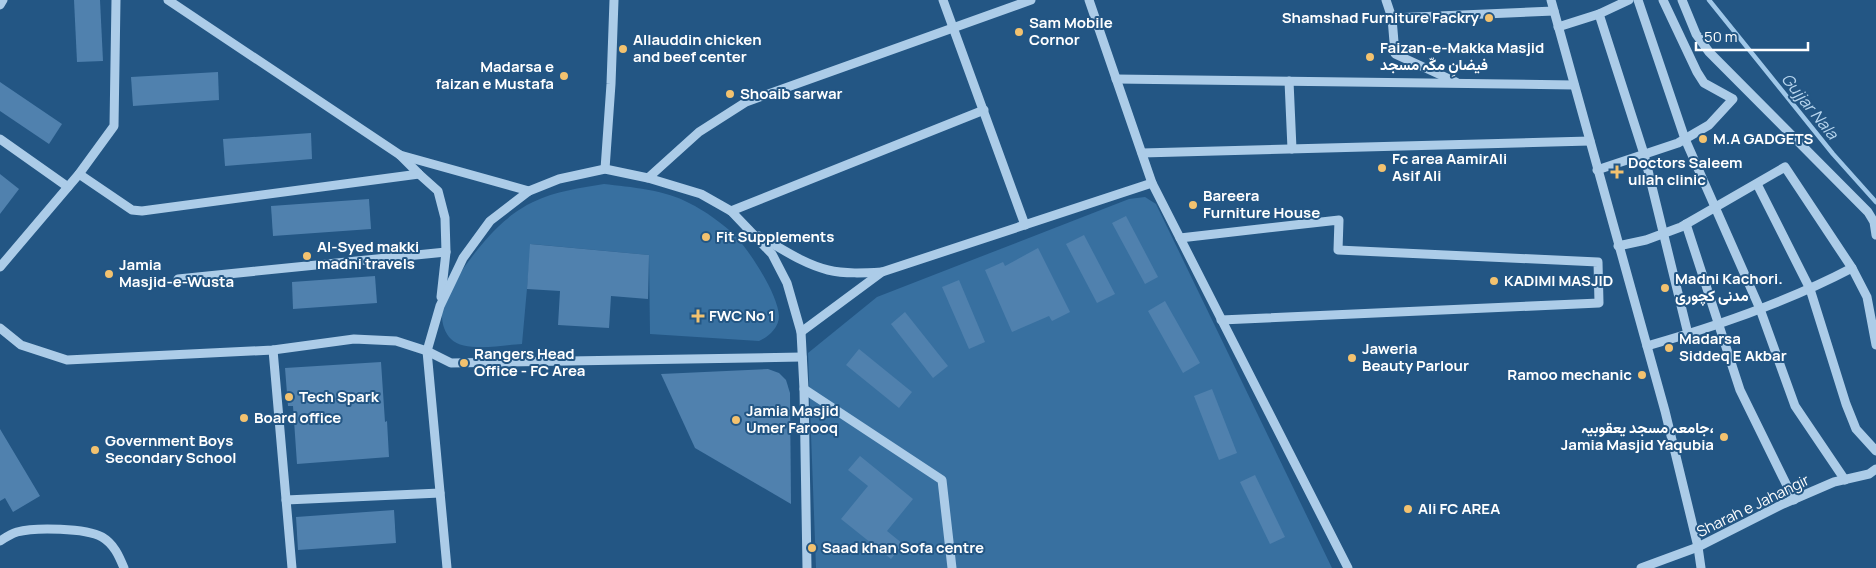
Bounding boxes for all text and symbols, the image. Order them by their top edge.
place label: Shamshad Furniture Fackry [1282,7,1480,28]
place label: Sam Mobile Cornor [1029,12,1113,50]
marker: Shamshad Furniture Fackry [1483,12,1495,24]
scale bar [1696,20,1808,52]
marker: Sam Mobile Cornor [1013,26,1025,38]
text: 50 m [1704,26,1738,47]
place label: Allauddin chicken and beef center [633,29,762,67]
place label: Faizan-e-Makka Masjid فیضانِ مکّہ مسجد [1380,37,1544,77]
marker: Allauddin chicken and beef center [617,43,629,55]
marker: Faizan-e-Makka Masjid فیضانِ مکّہ مسجد [1364,51,1376,63]
place label: Madarsa e faizan e Mustafa [436,56,554,94]
water label: Gujjar Nala [1777,68,1844,145]
marker: Madarsa e faizan e Mustafa [558,70,570,82]
place label: Shoaib sarwar [740,83,843,104]
marker: Shoaib sarwar [724,88,736,100]
place label: M.A GADGETS [1713,128,1814,149]
marker: M.A GADGETS [1697,133,1709,145]
place label: Fc area AamirAli Asif Ali [1392,148,1507,186]
place label: Doctors Saleem ullah clinic [1628,152,1743,190]
marker: Fc area AamirAli Asif Ali [1376,162,1388,174]
marker: Doctors Saleem ullah clinic [1610,165,1624,179]
place label: Bareera Furniture House [1203,185,1320,223]
marker: Bareera Furniture House [1187,199,1199,211]
place label: Fit Supplements [716,226,834,247]
marker: Fit Supplements [700,231,712,243]
place label: Al-Syed makki madni travels [317,236,419,274]
marker: Al-Syed makki madni travels [301,250,313,262]
place label: Jamia Masjid-e-Wusta [119,254,234,292]
marker: Jamia Masjid-e-Wusta [103,268,115,280]
place label: Madni Kachori. مدنی کچوری [1675,268,1783,306]
place label: KADIMI MASJID [1504,270,1613,291]
marker: KADIMI MASJID [1488,275,1500,287]
marker: Madni Kachori. مدنی کچوری [1659,282,1671,294]
place label: FWC No 1 [709,305,775,326]
marker: FWC No 1 [691,309,705,323]
place label: Madarsa Siddeq E Akbar [1679,328,1787,366]
place label: Jaweria Beauty Parlour [1362,338,1469,376]
marker: Madarsa Siddeq E Akbar [1663,342,1675,354]
place label: Rangers Head Office - FC Area [474,343,585,381]
marker: Jaweria Beauty Parlour [1346,352,1358,364]
marker: Rangers Head Office - FC Area [458,357,470,369]
place label: Ramoo mechanic [1507,364,1632,385]
marker: Ramoo mechanic [1636,369,1648,381]
place label: Tech Spark [299,386,380,407]
marker: Tech Spark [283,391,295,403]
place label: Jamia Masjid Umer Farooq [746,400,839,438]
place label: Board office [254,407,341,428]
marker: Board office [238,412,250,424]
marker: Jamia Masjid Umer Farooq [730,414,742,426]
place label: جامعہ مسجد یعقوبیہ، Jamia Masjid Yaqubia [1561,417,1714,455]
place label: Government Boys Secondary School [105,430,236,468]
marker: جامعہ مسجد یعقوبیہ، Jamia Masjid Yaqubia [1718,431,1730,443]
marker: Government Boys Secondary School [89,444,101,456]
street label: Sharah e Jahangir [1693,469,1813,542]
place label: Ali FC AREA [1418,498,1500,519]
marker: Ali FC AREA [1402,503,1414,515]
place label: Saad khan Sofa centre [822,537,984,558]
marker: Saad khan Sofa centre [806,542,818,554]

